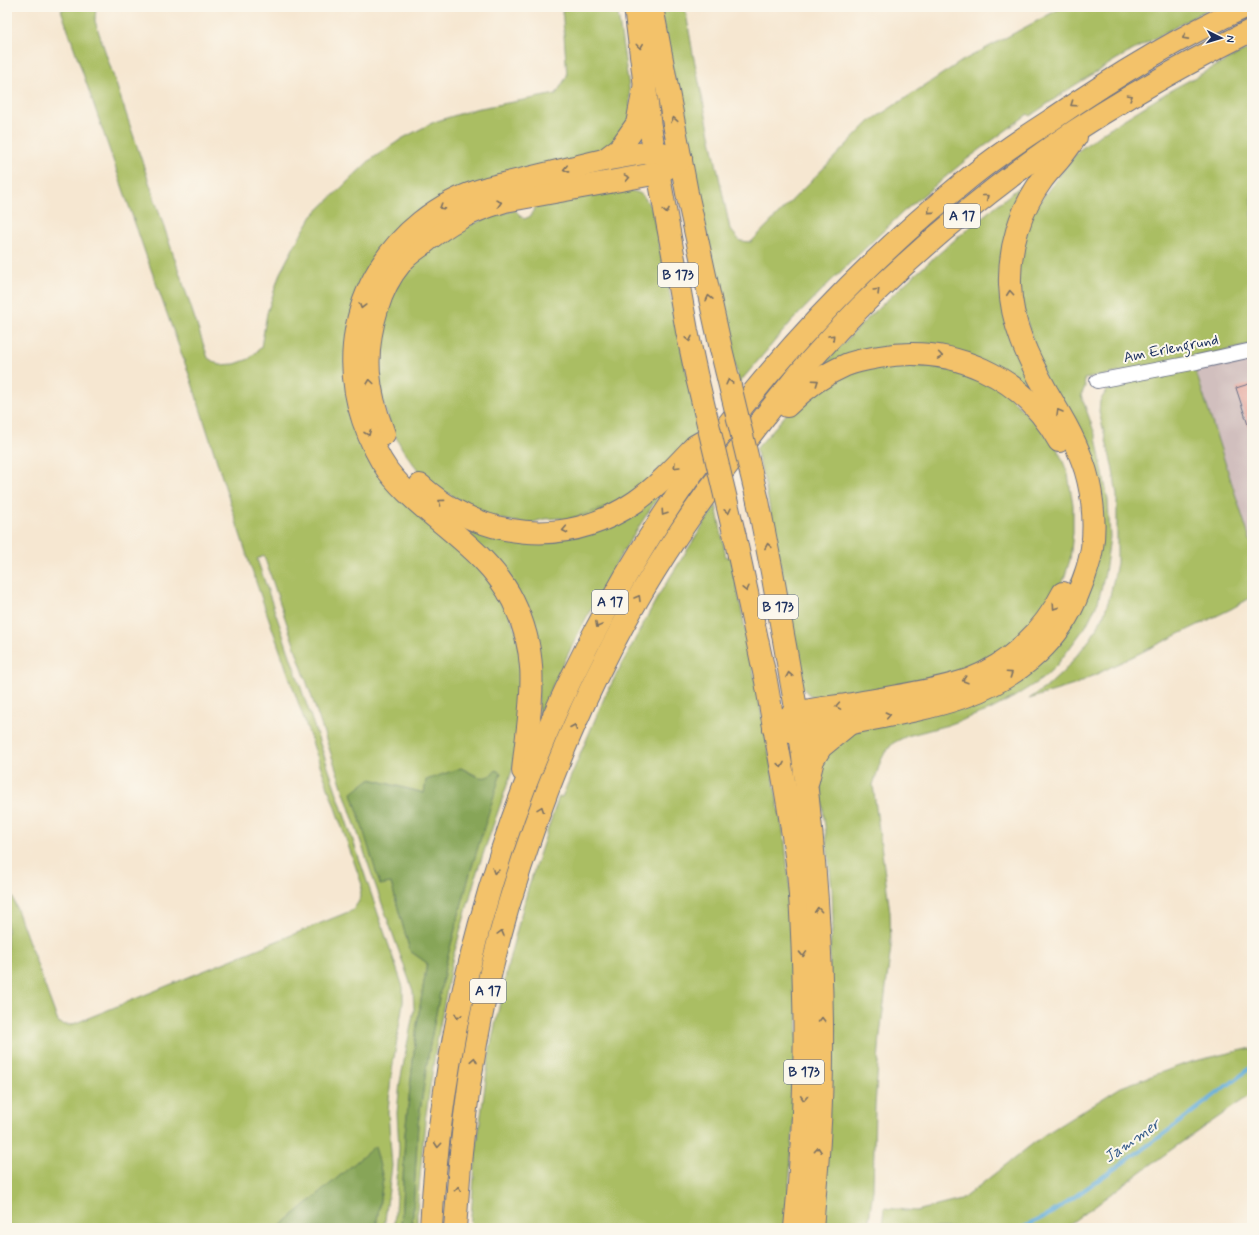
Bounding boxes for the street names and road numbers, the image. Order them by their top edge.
road number: A 17 [944,204,980,228]
road number: B 173 [658,263,698,287]
street label: Am Erlengrund [1122,330,1220,369]
road number: A 17 [592,590,628,614]
road number: B 173 [758,595,798,619]
road number: A 17 [470,979,506,1003]
road number: B 173 [784,1060,824,1084]

